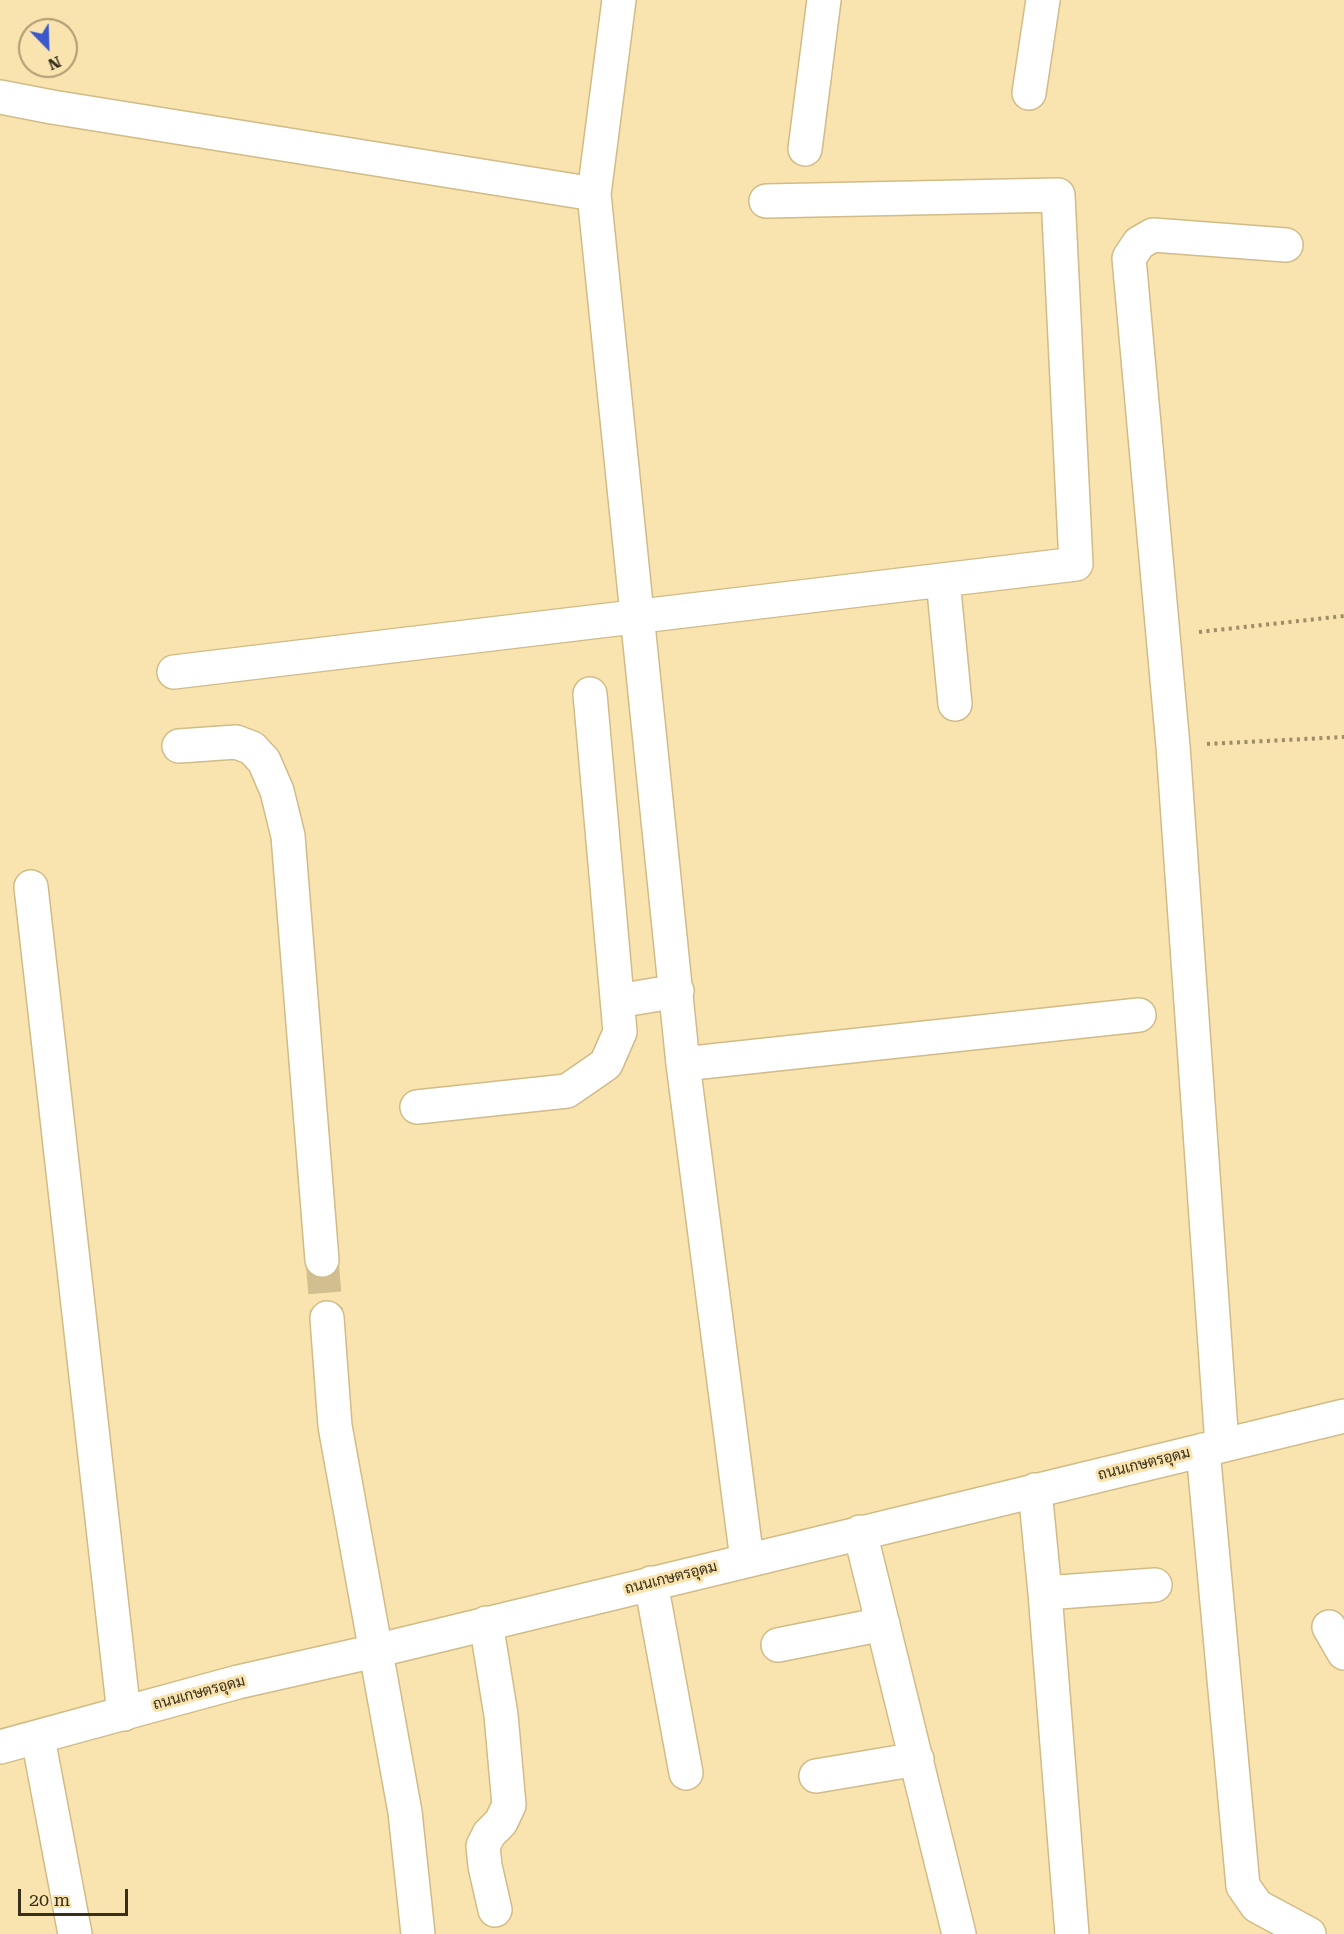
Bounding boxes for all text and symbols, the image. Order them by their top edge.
north arrow [18,18,78,78]
text: N [45,52,64,74]
street label: ถนนเกษตรอุดม [1096,1444,1192,1484]
street label: ถนนเกษตรอุดม [623,1558,719,1598]
street label: ถนนเกษตรอุดม [151,1672,247,1714]
scale bar [21,1877,130,1915]
text: 20 m [29,1889,70,1910]

